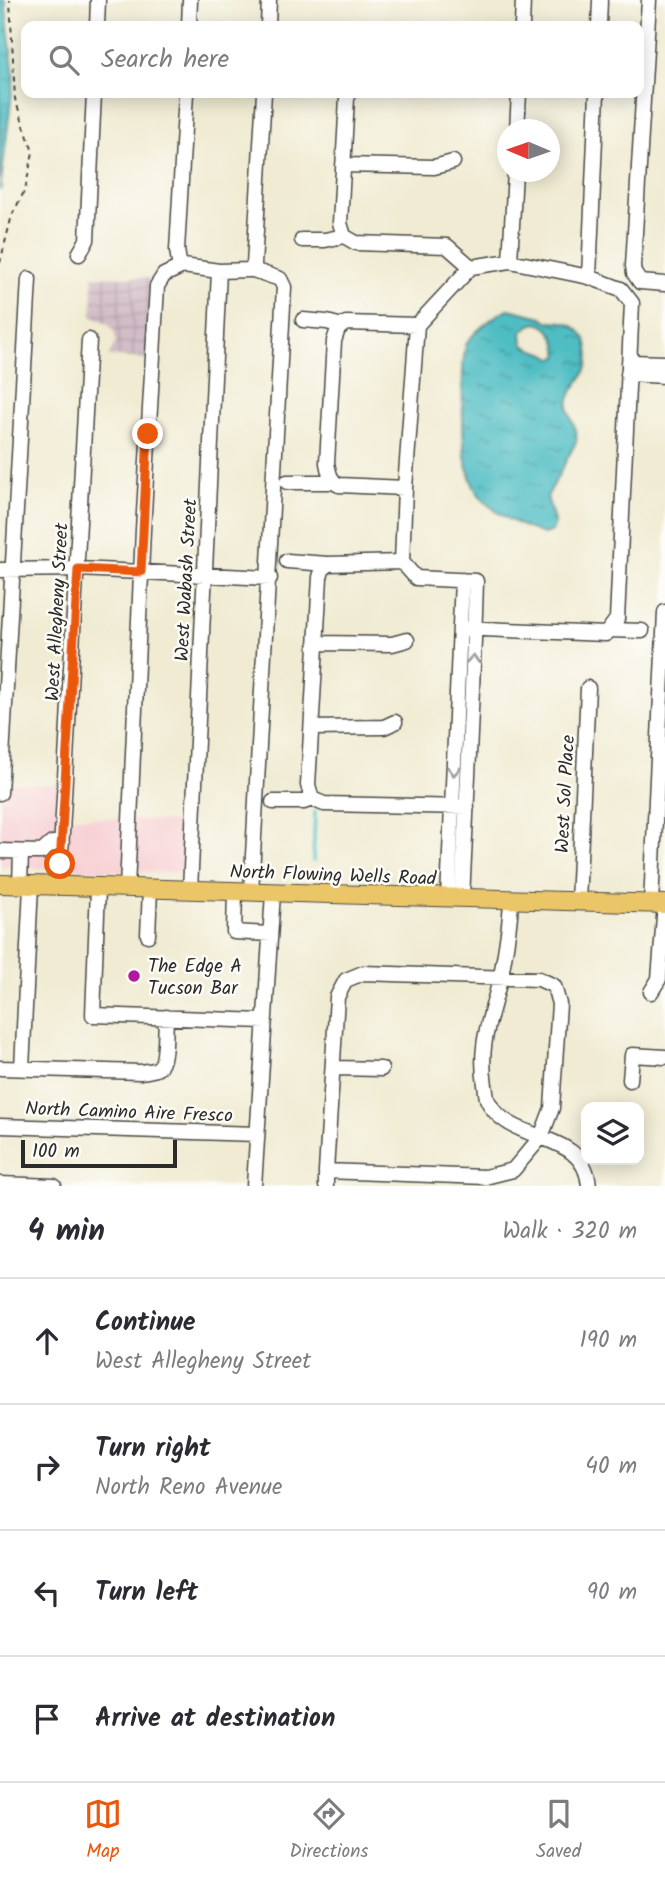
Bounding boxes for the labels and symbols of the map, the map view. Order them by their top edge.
north arrow [497,119,560,182]
route end [132,418,163,449]
street label: West Wabash Street [168,497,206,662]
street label: West Allegheny Street [38,522,78,702]
one-way arrow [466,653,481,664]
street label: West Sol Place [548,734,584,854]
one-way arrow [447,766,462,777]
route start [44,848,75,879]
street label: North Flowing Wells Road [229,857,437,895]
place label: The Edge A Tucson Bar [148,952,242,1004]
marker: The Edge A Tucson Bar [126,968,142,984]
street label: North Camino Aire Fresco [25,1094,233,1132]
scale bar [21,1137,177,1169]

